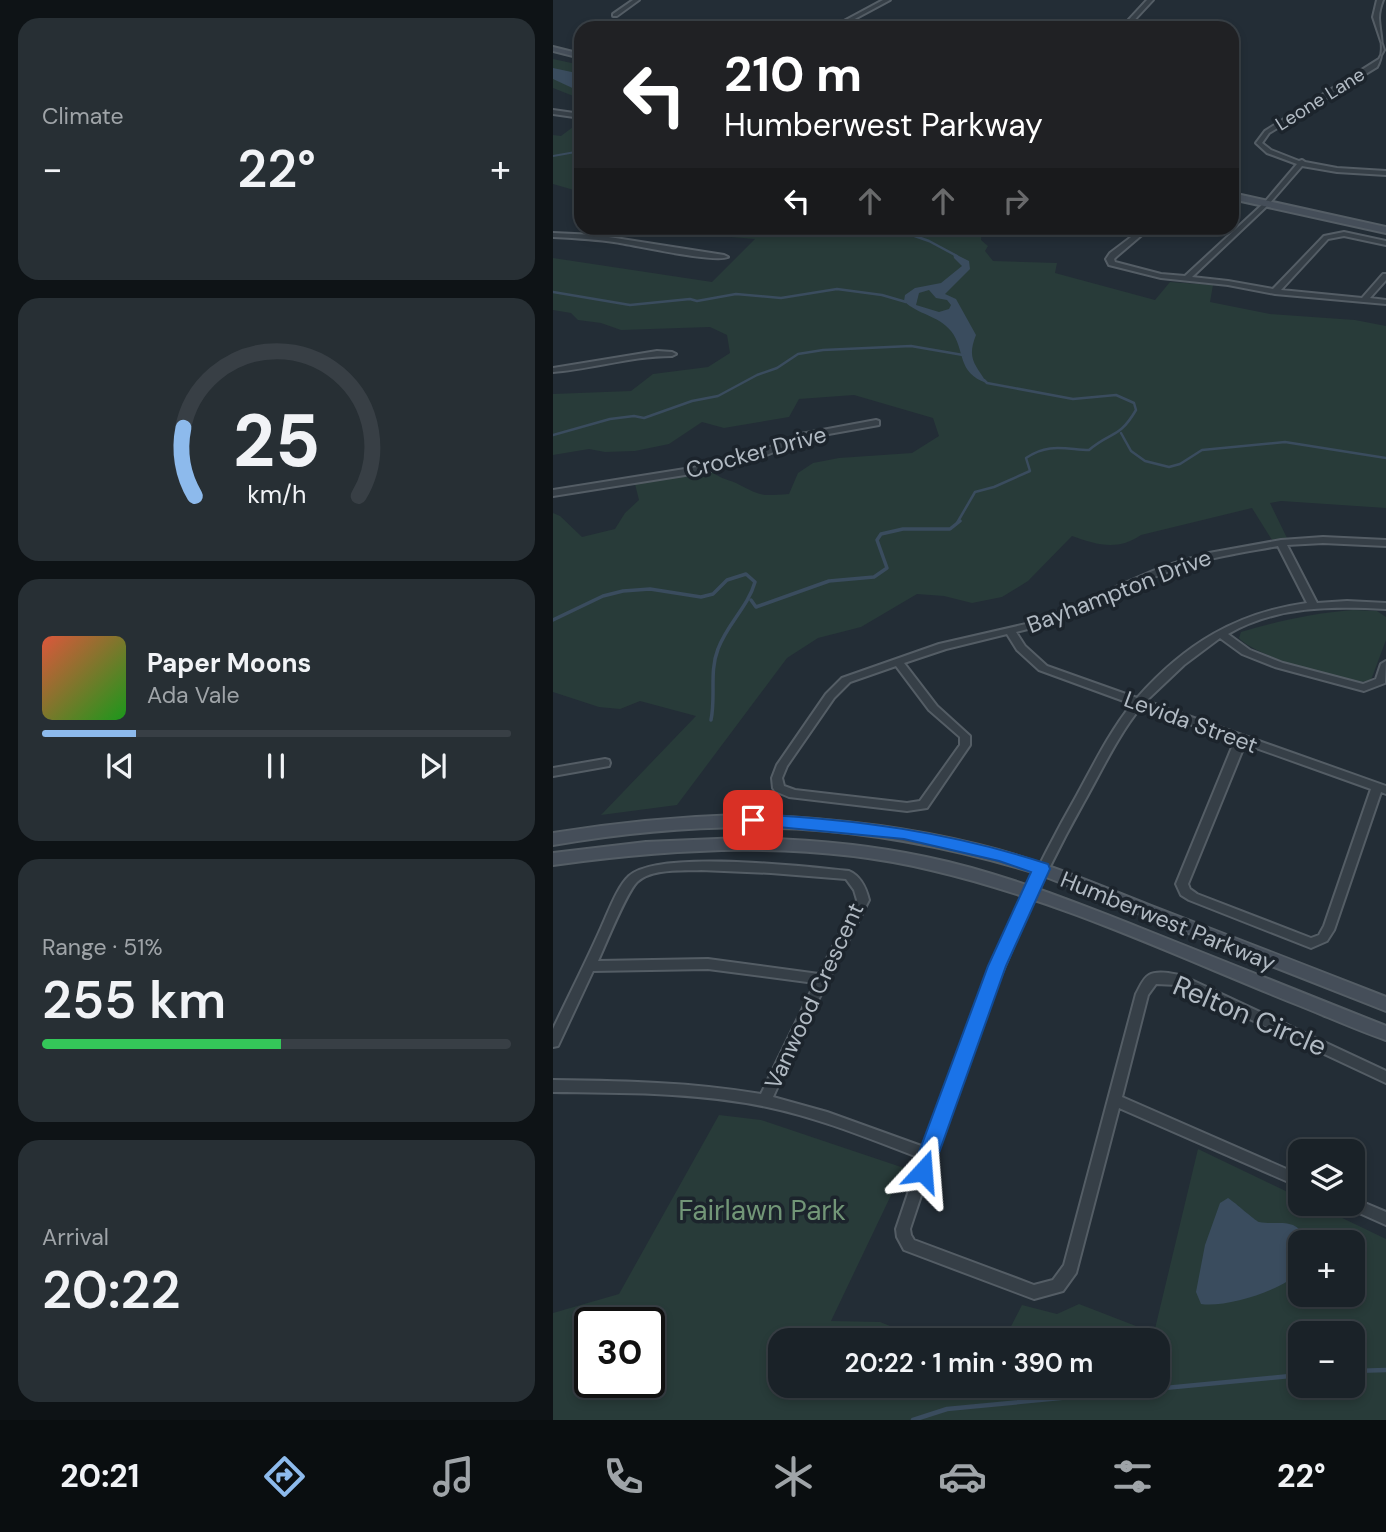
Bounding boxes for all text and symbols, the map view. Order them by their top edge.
text: 210 m [724,42,862,106]
icon: left [609,49,700,140]
street label: Leone Lane [1271,62,1369,136]
text: Climate [42,101,124,131]
text: Humberwest Parkway [724,104,1043,146]
text: 22° [237,135,316,203]
text: − [42,144,63,194]
text: + [490,144,511,194]
icon: left [778,182,816,220]
icon: ahead [851,182,889,220]
icon: ahead [924,182,962,220]
icon: right [997,182,1035,220]
text: 25 [233,394,320,489]
street label: Crocker Drive [682,419,830,485]
text: km/h [247,477,306,510]
street label: Bayhampton Drive [1023,542,1215,640]
text: Paper Moons [147,646,311,680]
text: Ada Vale [147,680,240,710]
street label: Levida Street [1120,684,1262,760]
icon: previous [101,747,139,785]
icon: pause [257,747,295,785]
icon: next [414,747,452,785]
pin [723,790,783,850]
icon: arrive [734,801,772,839]
street label: Humberwest Parkway [1056,864,1280,978]
street label: Vanwood Crescent [758,898,870,1094]
text: Range · 51% [42,932,163,962]
text: 255 km [42,966,226,1034]
street label: Relton Circle [1168,967,1332,1065]
position arrow [886,1134,960,1208]
map controls [1288,1139,1365,1398]
button: layers [1288,1139,1365,1216]
park label: Fairlawn Park [678,1192,846,1229]
text: Arrival [42,1222,109,1252]
button: + [1288,1230,1365,1307]
text: 20:22 [42,1256,180,1324]
speed limit sign: 30 [574,1307,665,1398]
button: − [1288,1321,1365,1398]
text: 20:22 · 1 min · 390 m [845,1346,1093,1380]
icon: directions [260,1452,309,1501]
icon: music [429,1452,478,1501]
icon: phone [599,1452,648,1501]
icon: climate [769,1452,818,1501]
icon: car [938,1452,987,1501]
icon: filters [1108,1452,1157,1501]
text: 20:21 [60,1455,139,1497]
text: 22° [1277,1455,1326,1497]

